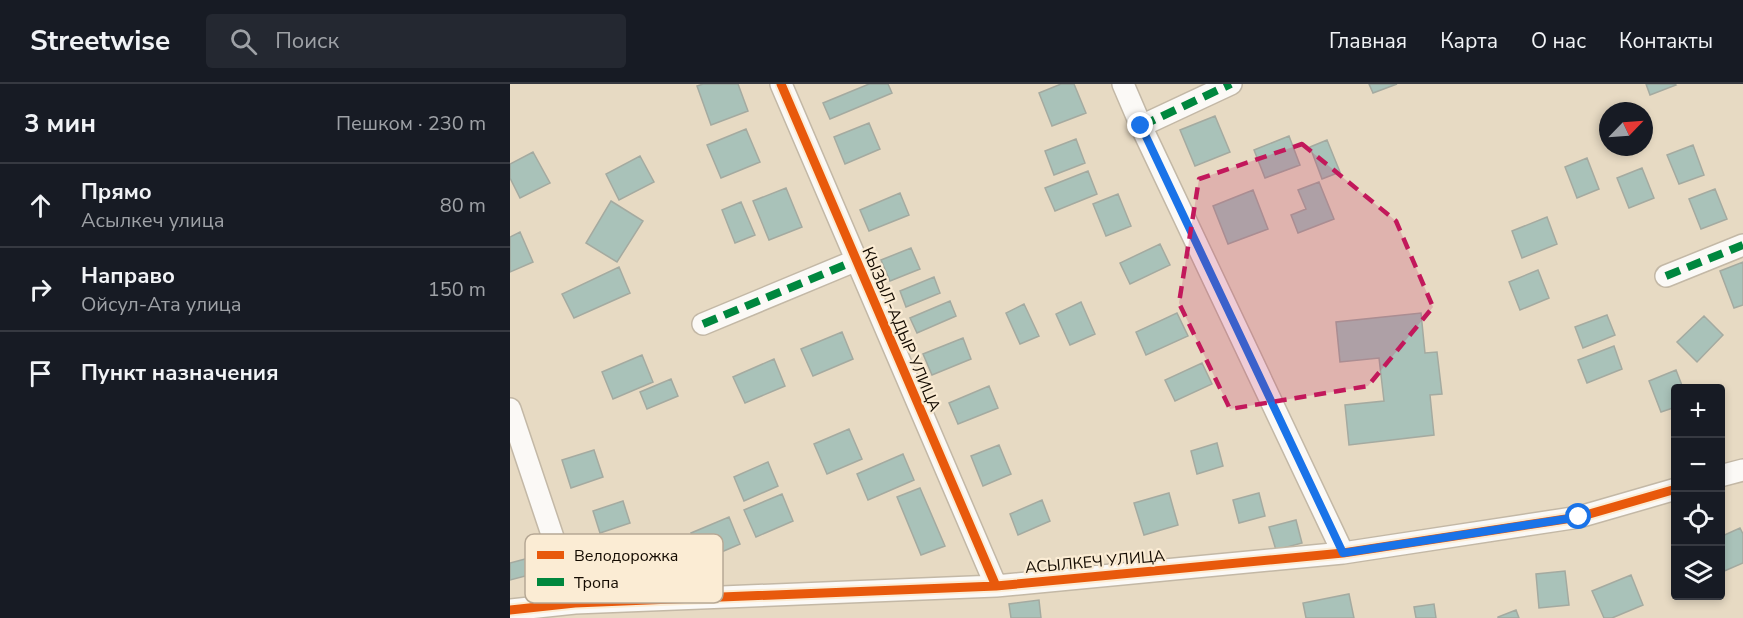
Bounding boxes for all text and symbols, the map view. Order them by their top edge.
search box [206,14,626,68]
text: Streetwise [30,22,170,60]
icon: search [227,25,260,58]
text: Поиск [275,26,339,56]
text: Главная [1329,27,1407,55]
text: Карта [1440,27,1498,55]
text: О нас [1531,27,1586,55]
text: Контакты [1619,27,1713,55]
north arrow [1599,102,1653,156]
text: 3 мин [24,106,96,141]
text: Пешком · 230 m [336,110,486,137]
route end [1127,112,1153,138]
text: Прямо [81,177,152,207]
icon: ahead [24,189,57,222]
text: 80 m [440,192,486,219]
text: Асылкеч улица [81,207,224,234]
street label: КЫЗЫЛ-АДЫР УЛИЦА [856,244,946,415]
text: Направо [81,261,175,291]
icon: right [24,273,57,306]
text: 150 m [428,276,486,303]
text: Ойсул-Ата улица [81,291,242,318]
icon: arrive [24,357,57,390]
text: Пункт назначения [81,358,279,388]
map controls [1671,384,1725,600]
button: + [1671,384,1725,438]
button: − [1671,438,1725,492]
button: locate [1671,492,1725,546]
route start [1565,503,1591,529]
legend [525,534,723,603]
text: Велодорожка [574,545,678,567]
street label: АСЫЛКЕЧ УЛИЦА [1024,545,1166,579]
button: layers [1671,546,1725,600]
text: Тропа [574,572,619,594]

